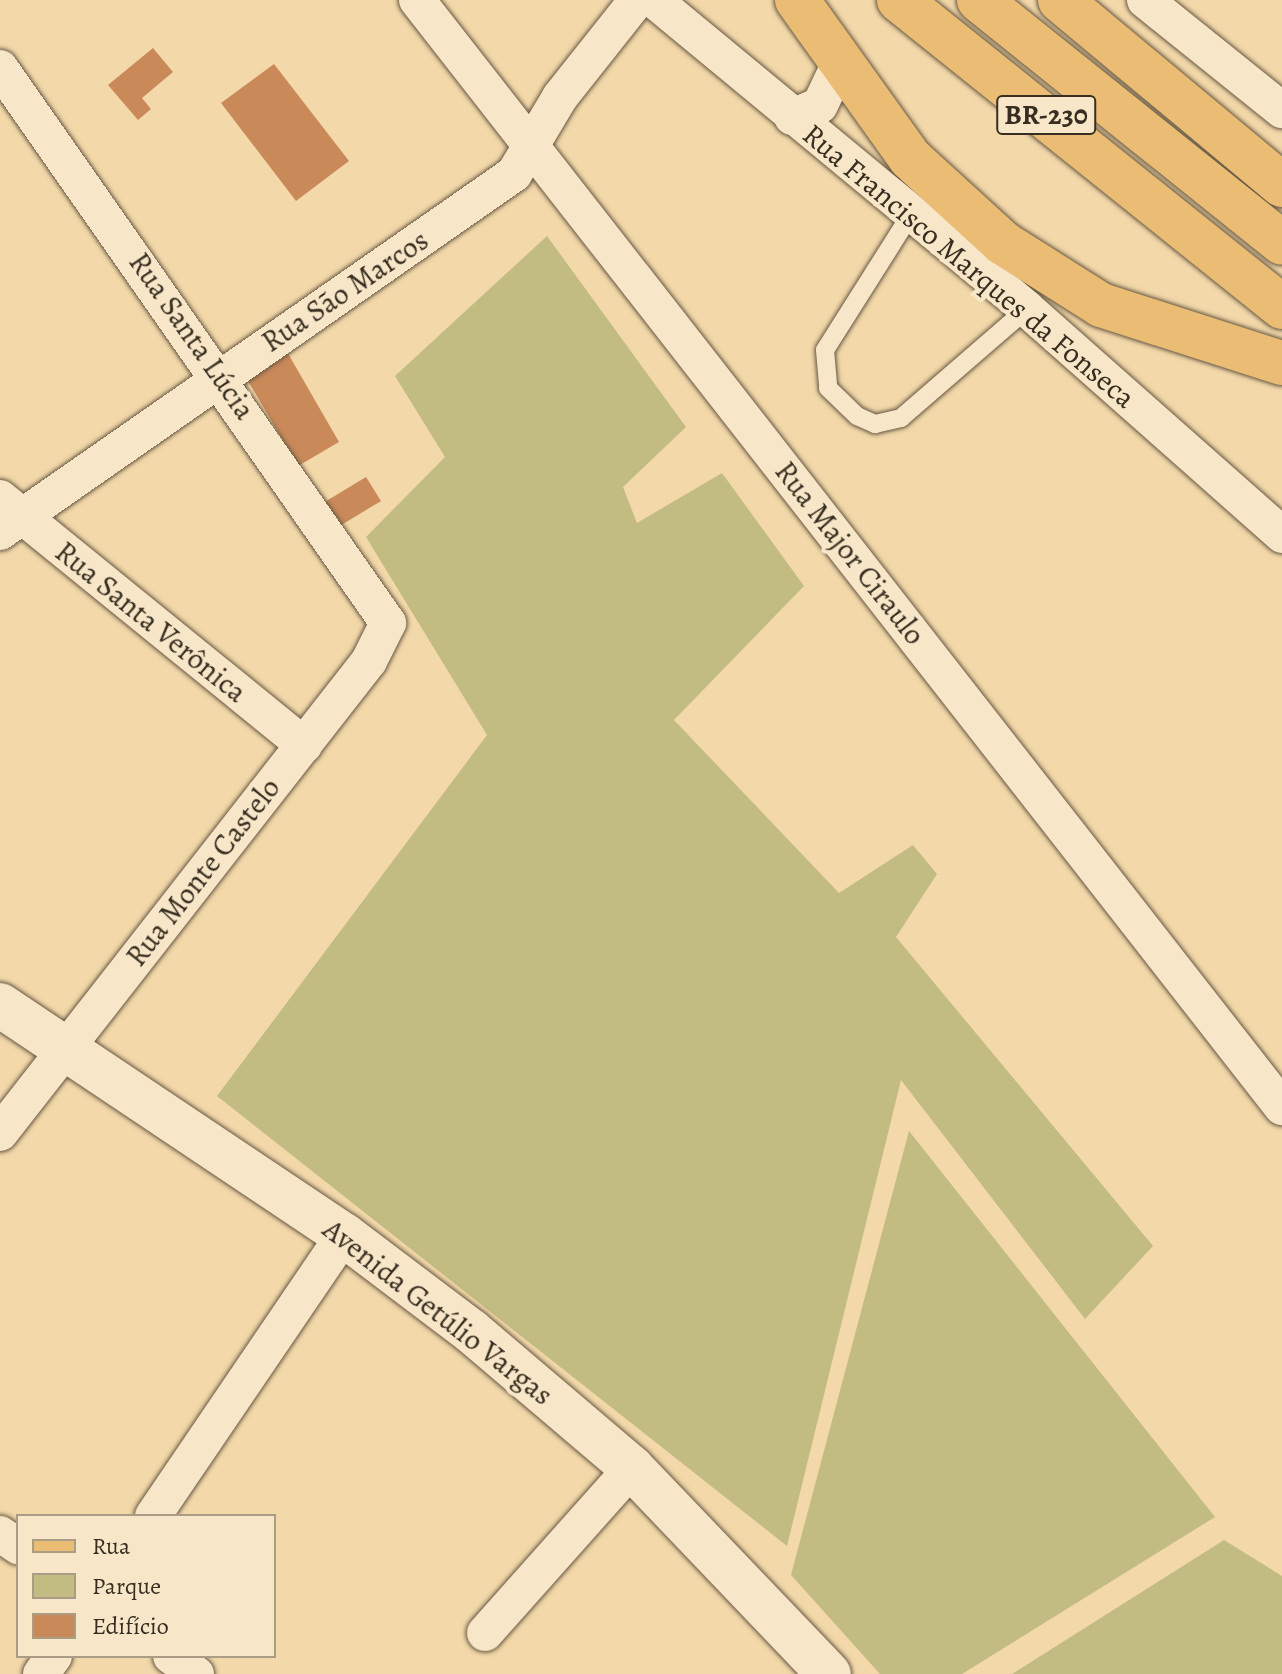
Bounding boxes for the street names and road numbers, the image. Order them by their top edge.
road number: BR-230 [996,91,1096,139]
street label: Rua Francisco Marques da Fonseca [795,116,1143,416]
street label: Rua São Marcos [255,222,435,360]
street label: Rua Santa Lúcia [121,246,263,426]
street label: Rua Major Ciraulo [767,454,933,652]
street label: Rua Santa Verônica [48,534,254,710]
street label: Rua Monte Castelo [118,771,288,973]
street label: Avenida Getúlio Vargas [316,1211,560,1413]

